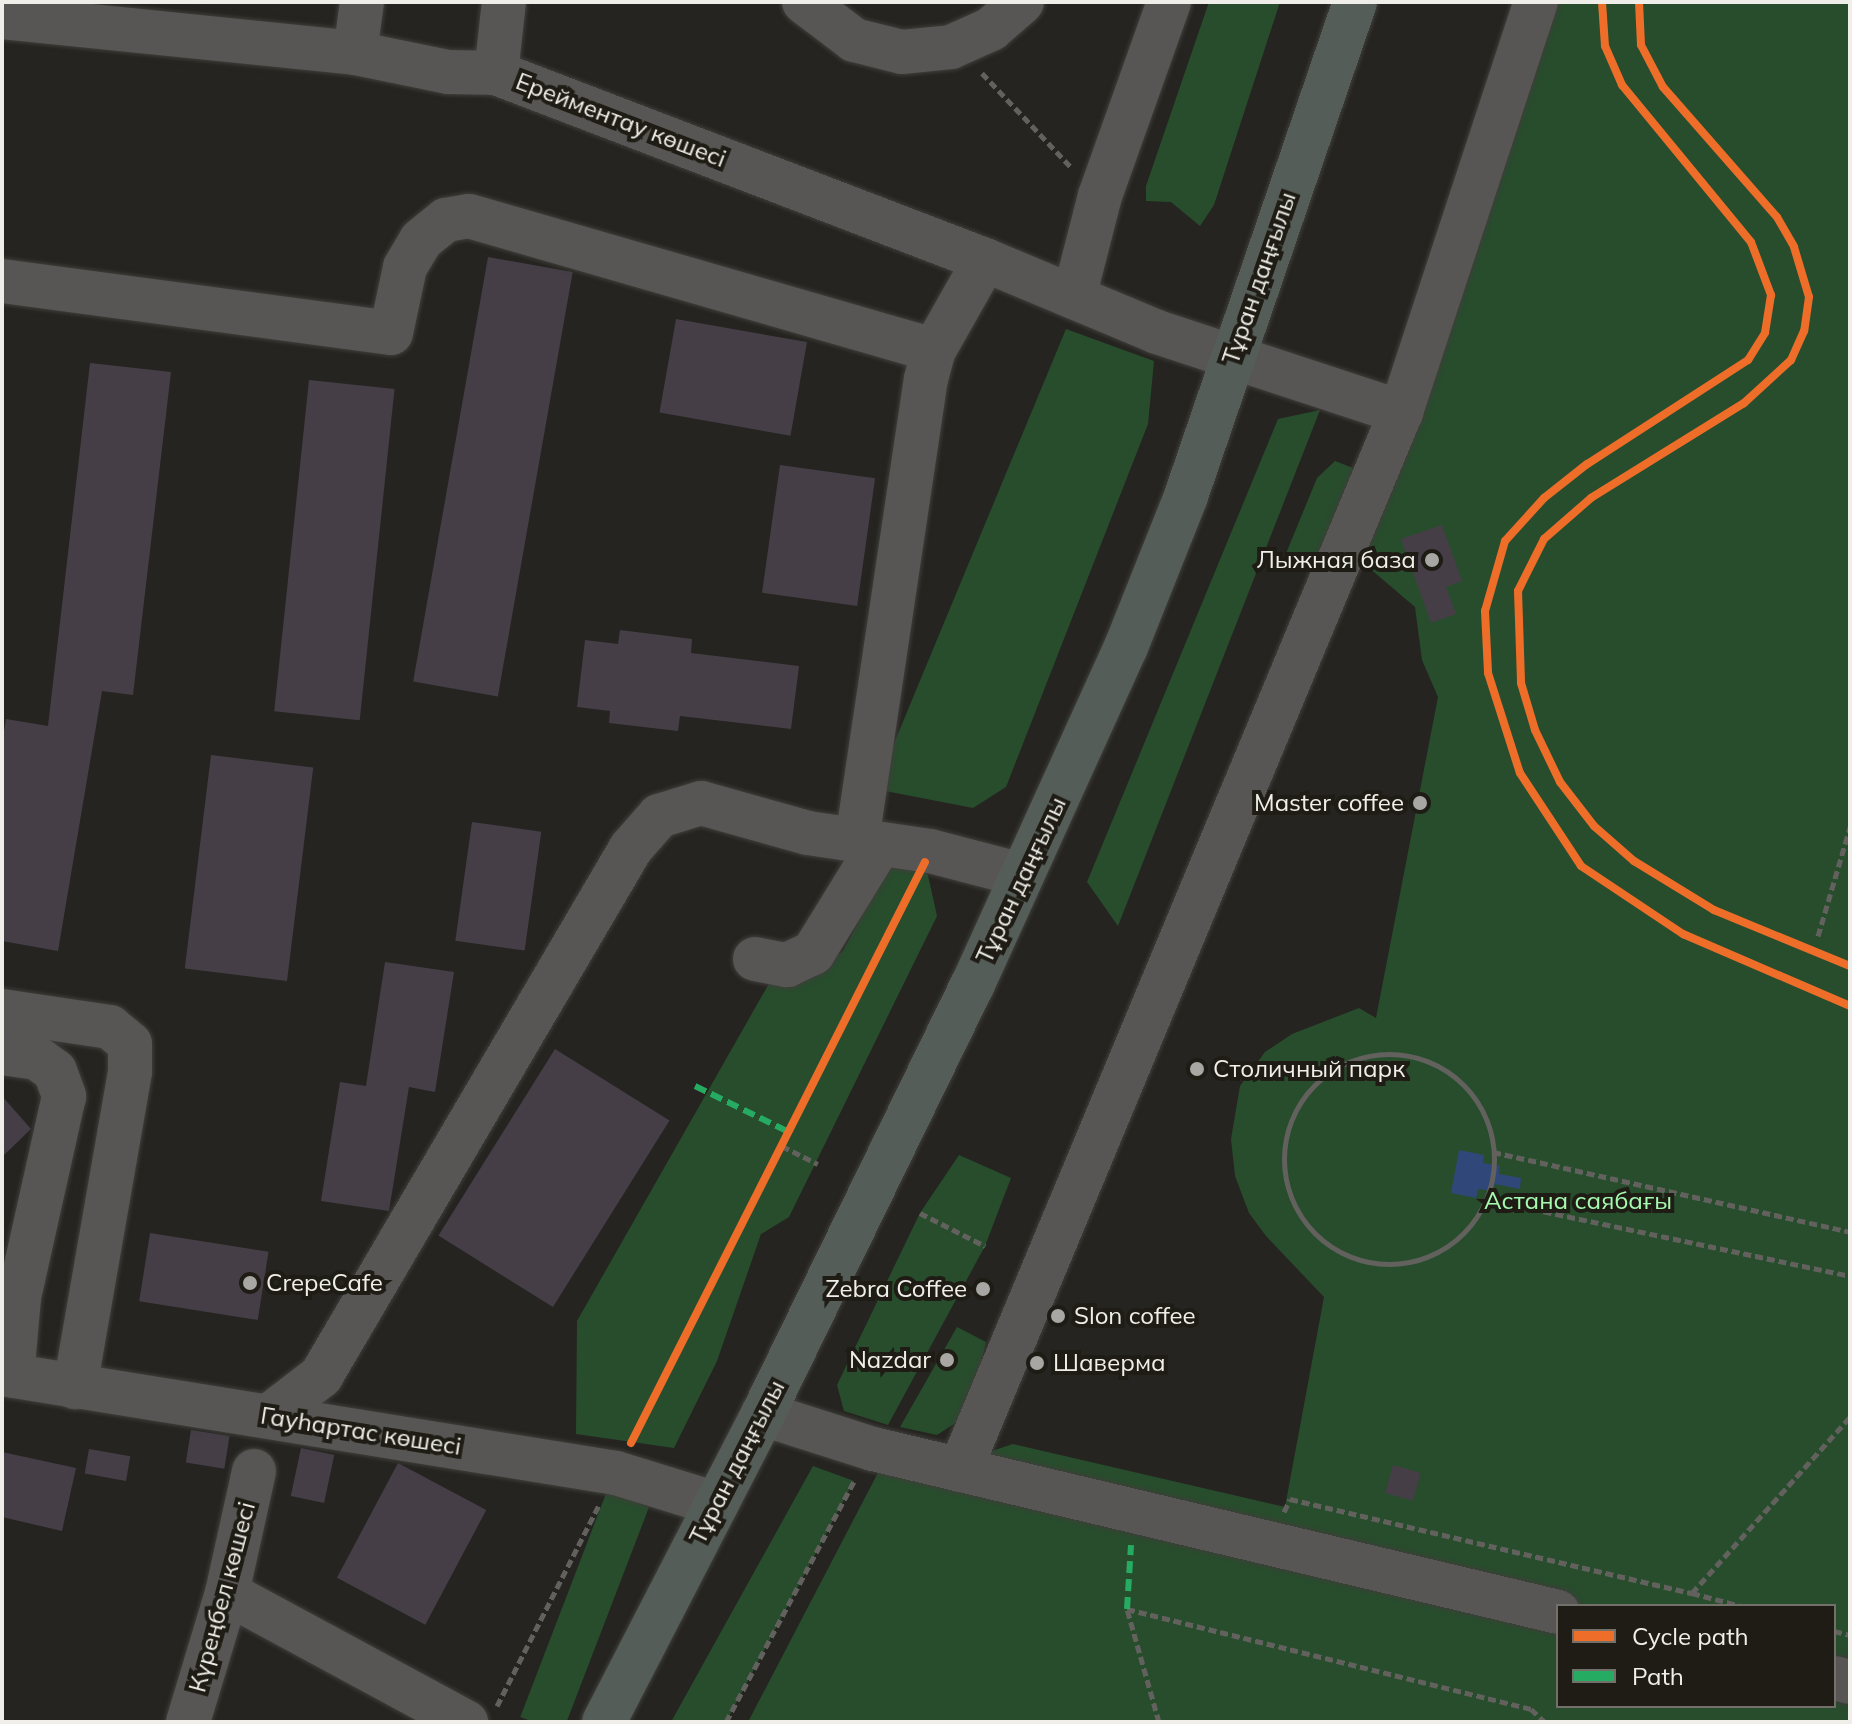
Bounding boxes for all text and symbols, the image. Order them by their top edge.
street label: Ерейментау көшесі [512,67,730,173]
street label: Тұран даңғылы [1216,188,1302,368]
place label: Лыжная база [1257,546,1416,574]
marker: Лыжная база [1423,551,1441,569]
place label: Master coffee [1254,789,1404,817]
street label: Тұран даңғылы [970,792,1072,968]
marker: Master coffee [1411,794,1429,812]
place label: Столичный парк [1213,1055,1405,1083]
marker: Столичный парк [1188,1060,1206,1078]
park label: Астана саябағы [1484,1187,1672,1215]
place label: CrepeCafe [266,1269,383,1297]
marker: CrepeCafe [241,1274,259,1292]
place label: Zebra Coffee [826,1275,967,1303]
marker: Zebra Coffee [974,1280,992,1298]
place label: Slon coffee [1074,1302,1196,1330]
marker: Slon coffee [1049,1307,1067,1325]
place label: Nazdar [849,1346,931,1374]
place label: Шаверма [1053,1349,1166,1377]
marker: Nazdar [938,1351,956,1369]
marker: Шаверма [1028,1354,1046,1372]
street label: Тұран даңғылы [683,1375,791,1549]
street label: Гауhартас көшесі [259,1401,463,1461]
street label: Күреңбел көшесі [183,1499,261,1695]
legend [1556,1604,1836,1708]
text: Cycle path [1632,1621,1749,1651]
text: Path [1632,1661,1684,1691]

